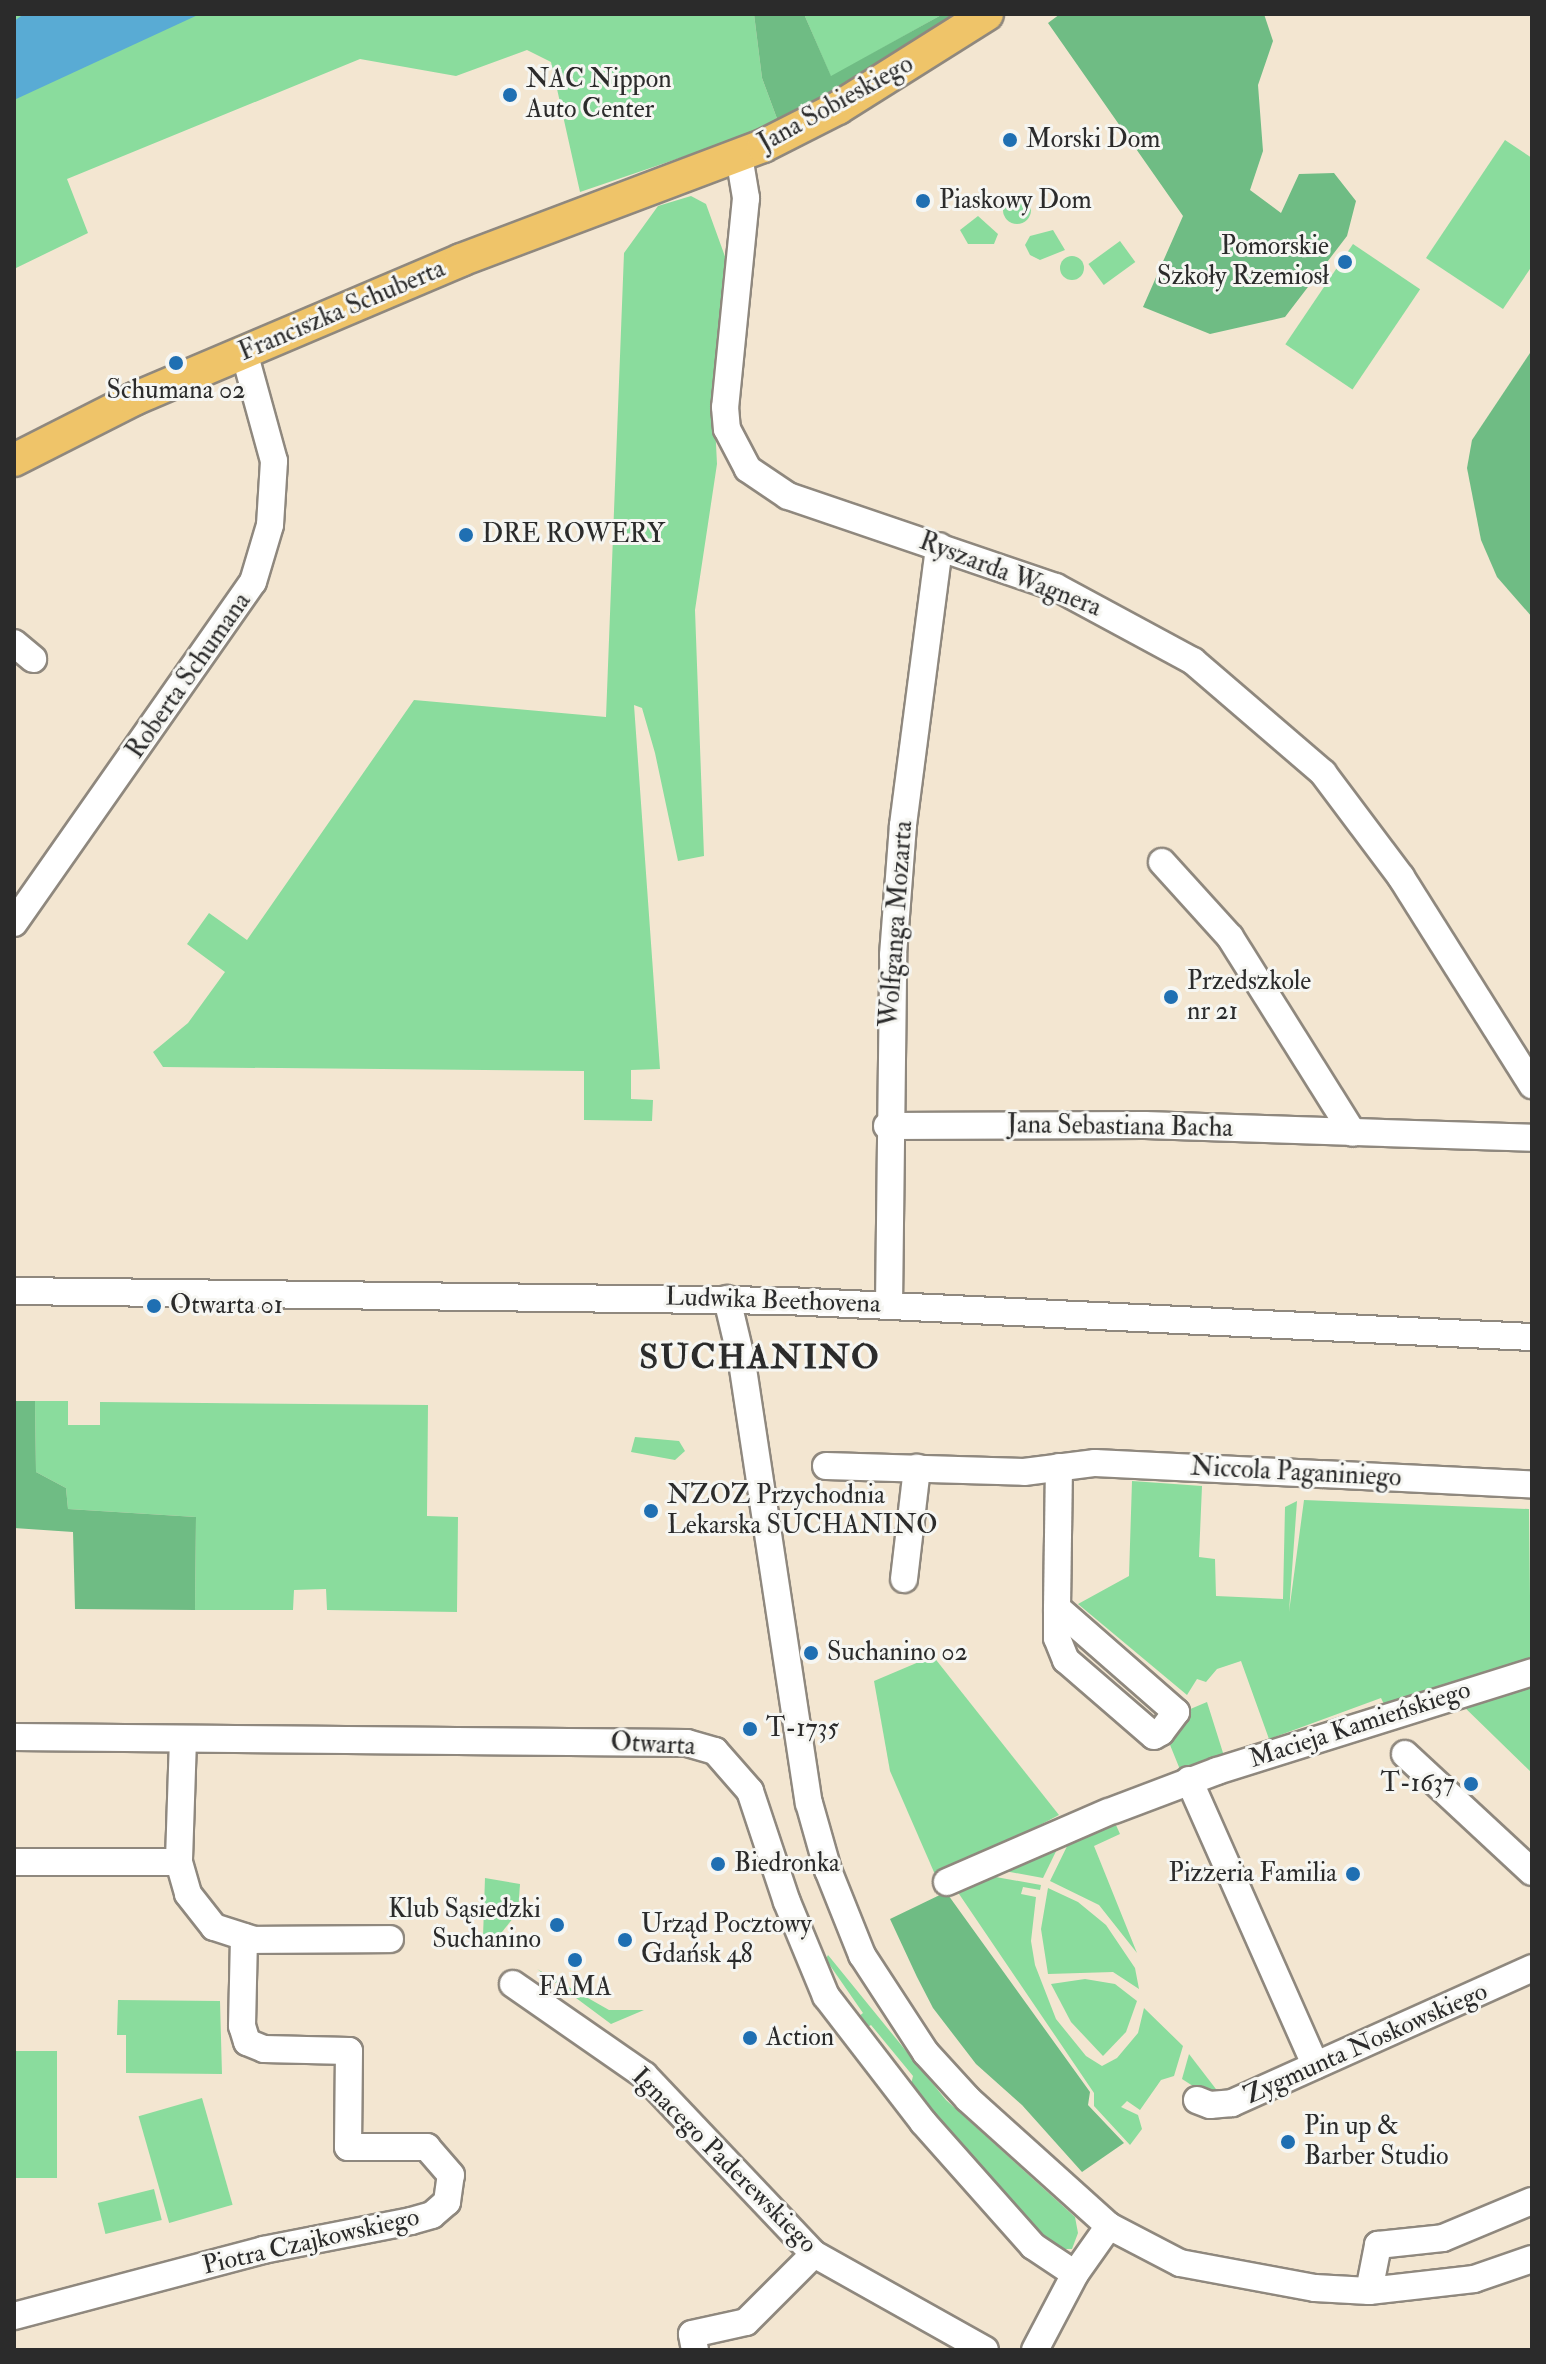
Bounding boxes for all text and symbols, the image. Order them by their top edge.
street label: Jana Sobieskiego [753,49,919,159]
place label: NAC Nippon Auto Center [526,64,672,126]
marker: NAC Nippon Auto Center [501,86,519,104]
place label: Morski Dom [1026,124,1160,156]
marker: Morski Dom [1001,131,1019,149]
place label: Piaskowy Dom [939,185,1092,217]
marker: Piaskowy Dom [914,192,932,210]
place label: Pomorskie Szkoły Rzemiosł [1157,231,1329,292]
street label: Franciszka Schuberta [234,253,450,369]
marker: Pomorskie Szkoły Rzemiosł [1336,253,1354,271]
marker: Schumana 02 [167,354,185,372]
place label: Schumana 02 [107,375,245,407]
place label: DRE ROWERY [482,519,665,551]
marker: DRE ROWERY [457,526,475,544]
street label: Ryszarda Wagnera [915,526,1105,624]
street label: Roberta Schumana [120,587,258,765]
street label: Wolfganga Mozarta [874,820,920,1028]
place label: Przedszkole nr 21 [1187,966,1311,1028]
marker: Przedszkole nr 21 [1162,988,1180,1006]
street label: Jana Sebastiana Bacha [1007,1109,1233,1145]
street label: Ludwika Beethovena [665,1282,881,1320]
place label: Otwarta 01 [170,1290,283,1322]
marker: Otwarta 01 [145,1297,163,1315]
district label: SUCHANINO [639,1338,881,1378]
street label: Niccola Paganiniego [1190,1452,1402,1494]
place label: NZOZ Przychodnia Lekarska SUCHANINO [667,1480,937,1542]
marker: NZOZ Przychodnia Lekarska SUCHANINO [642,1502,660,1520]
place label: Suchanino 02 [827,1637,968,1669]
marker: Suchanino 02 [802,1644,820,1662]
street label: Macieja Kamieńskiego [1246,1675,1474,1775]
place label: T-1735 [766,1713,839,1745]
marker: T-1735 [741,1720,759,1738]
street label: Otwarta [610,1727,696,1763]
place label: T-1637 [1381,1768,1455,1800]
marker: T-1637 [1462,1775,1480,1793]
place label: Biedronka [734,1848,840,1880]
marker: Biedronka [709,1855,727,1873]
place label: Pizzeria Familia [1169,1858,1337,1890]
marker: Pizzeria Familia [1344,1865,1362,1883]
place label: Klub Sąsiedzki Suchanino [388,1894,541,1956]
place label: Urząd Pocztowy Gdańsk 48 [641,1909,812,1970]
marker: Klub Sąsiedzki Suchanino [548,1916,566,1934]
marker: Urząd Pocztowy Gdańsk 48 [616,1931,634,1949]
marker: FAMA [566,1951,584,1969]
place label: FAMA [538,1972,612,2004]
street label: Zygmunta Noskowskiego [1239,1976,1493,2112]
place label: Action [766,2022,834,2054]
marker: Action [741,2029,759,2047]
street label: Ignacego Paderewskiego [625,2062,823,2260]
place label: Pin up & Barber Studio [1304,2111,1449,2172]
marker: Pin up & Barber Studio [1279,2133,1297,2151]
street label: Piotra Czajkowskiego [200,2202,422,2282]

